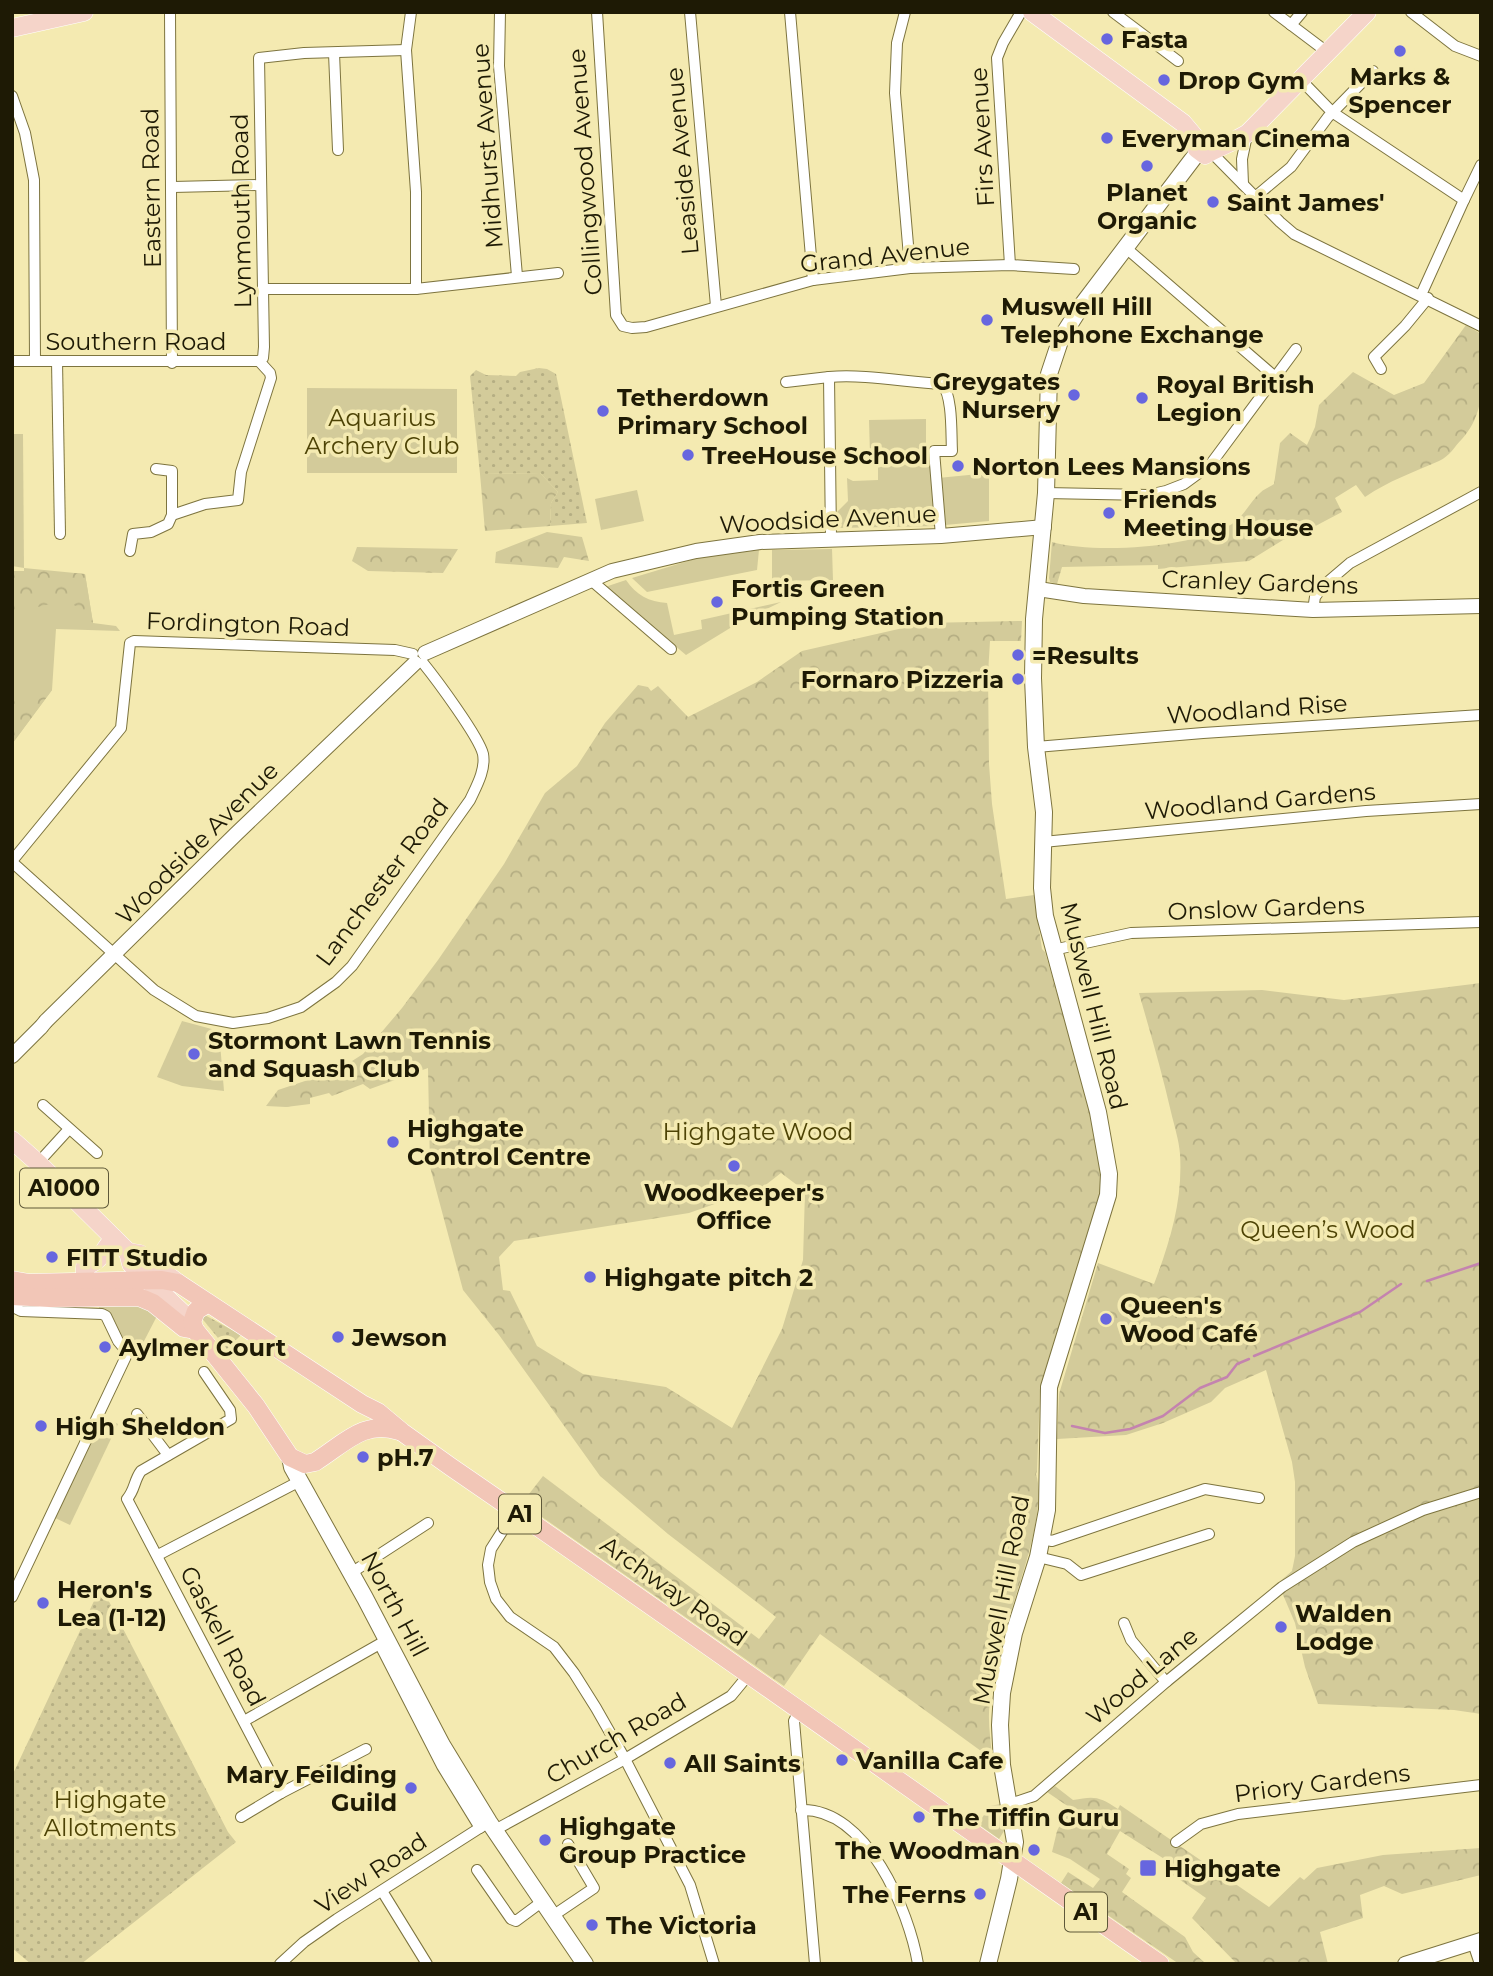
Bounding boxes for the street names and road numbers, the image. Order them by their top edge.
street label: Midhurst Avenue [465,42,509,250]
street label: Collingwood Avenue [562,48,608,296]
street label: Leaside Avenue [659,66,705,256]
street label: Firs Avenue [964,66,1000,208]
street label: Eastern Road [135,108,167,268]
street label: Lynmouth Road [225,113,257,309]
street label: Grand Avenue [799,232,971,278]
street label: Southern Road [45,327,227,356]
street label: Woodside Avenue [719,499,937,539]
street label: Cranley Gardens [1161,564,1359,600]
street label: Fordington Road [145,606,351,642]
street label: Woodland Rise [1166,688,1348,730]
street label: Woodside Avenue [110,756,284,930]
street label: Woodland Gardens [1143,776,1377,826]
street label: Lanchester Road [309,792,455,972]
street label: Onslow Gardens [1167,890,1365,926]
street label: Muswell Hill Road [1054,899,1134,1113]
road number: A1000 [20,1168,108,1208]
street label: Muswell Hill Road [966,1493,1036,1707]
road number: A1 [499,1494,541,1534]
street label: Archway Road [595,1530,753,1652]
street label: North Hill [355,1546,435,1662]
street label: Gaskell Road [174,1561,272,1711]
street label: Wood Lane [1080,1621,1204,1731]
street label: Church Road [541,1686,691,1790]
street label: Priory Gardens [1232,1758,1412,1808]
street label: View Road [310,1826,432,1920]
road number: A1 [1065,1893,1107,1932]

